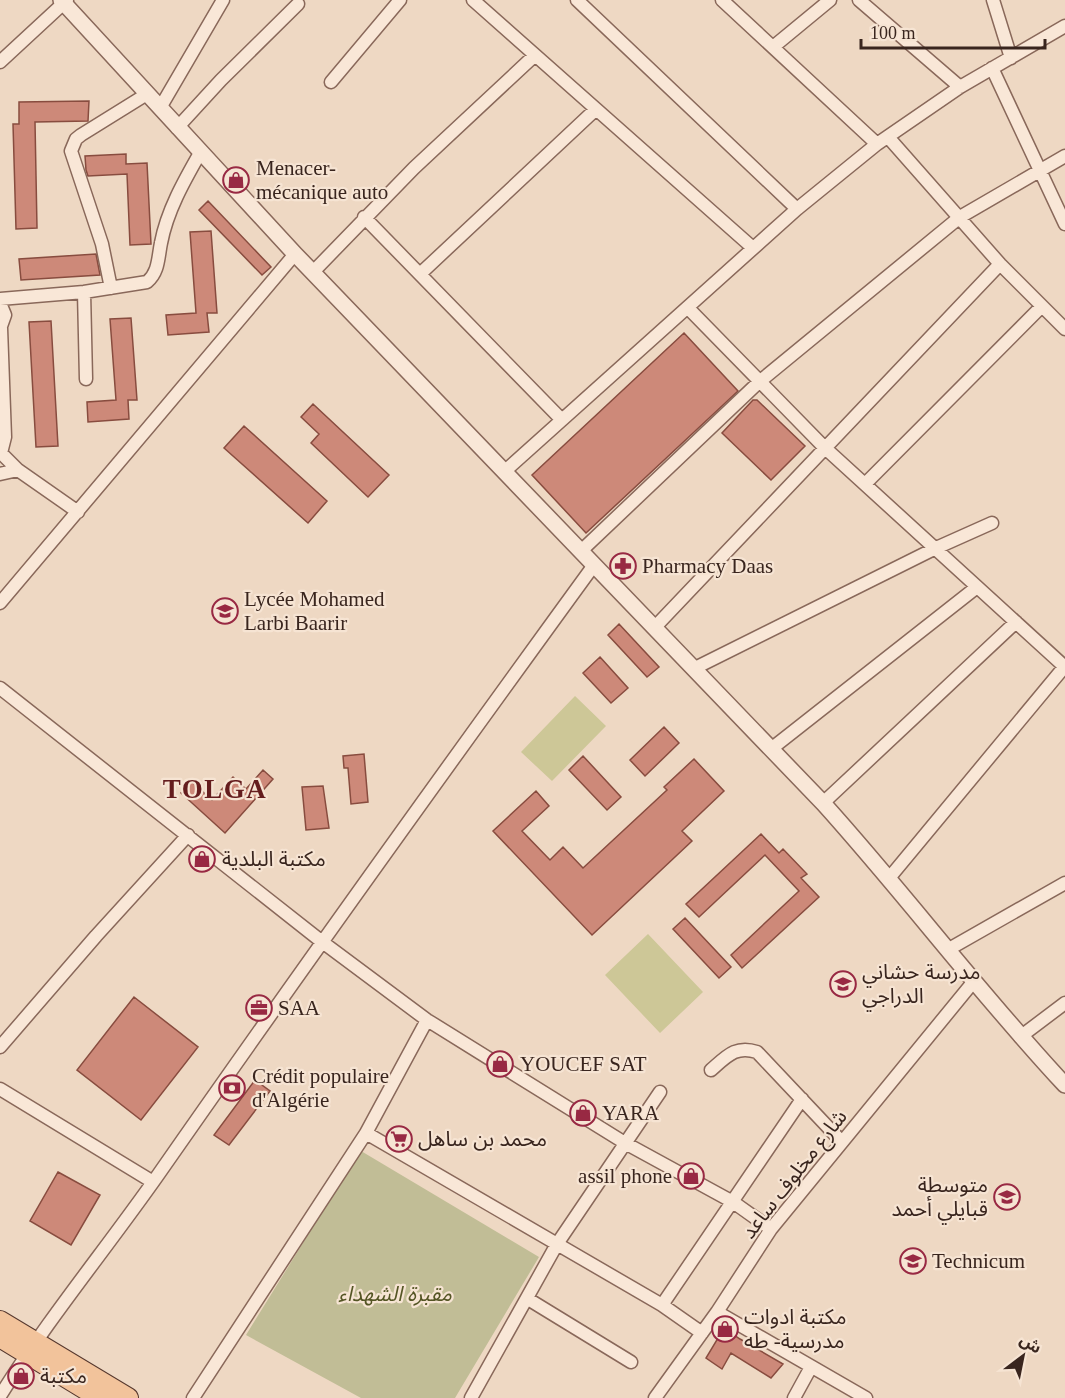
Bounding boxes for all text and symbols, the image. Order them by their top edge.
scale bar [861,12,1046,50]
text: 100 m [870,23,916,43]
place label: Menacer- mécanique auto [256,156,388,204]
shop icon: Menacer- mécanique auto [221,165,251,195]
pharmacy icon: Pharmacy Daas [608,551,638,581]
place label: Pharmacy Daas [642,554,773,578]
place label: Lycée Mohamed Larbi Baarir [244,587,385,635]
school or university icon: Lycée Mohamed Larbi Baarir [210,596,240,626]
district label: TOLGA [163,774,267,804]
shop icon: مكتبة البلدية [187,844,217,874]
place label: مكتبة البلدية [222,847,326,871]
place label: مدرسة حشاني الدراجي [862,960,981,1012]
school or university icon: مدرسة حشاني الدراجي [828,969,858,999]
office icon: SAA [244,993,274,1023]
place label: SAA [278,996,321,1020]
shop icon: YOUCEF SAT [485,1049,515,1079]
place label: YOUCEF SAT [520,1052,647,1076]
place label: Crédit populaire d'Algérie [252,1064,389,1112]
bank icon: Crédit populaire d'Algérie [217,1073,247,1103]
shop icon: YARA [568,1098,598,1128]
place label: YARA [602,1101,660,1125]
street label: شارع مخلوف ساعد [736,1105,854,1245]
supermarket icon: محمد بن ساهل [384,1124,414,1154]
place label: محمد بن ساهل [418,1127,547,1151]
shop icon: assil phone [676,1161,706,1191]
place label: assil phone [578,1164,672,1188]
place label: متوسطة قبايلي أحمد [891,1173,988,1225]
school or university icon: متوسطة قبايلي أحمد [992,1182,1022,1212]
school or university icon: Technicum [898,1246,928,1276]
place label: Technicum [932,1249,1025,1273]
park label: مقبرة الشهداء [338,1282,452,1306]
place label: مكتبة ادوات مدرسية- طه [744,1305,846,1353]
shop icon: مكتبة ادوات مدرسية- طه [710,1314,740,1344]
north arrow [993,1326,1053,1386]
text: ش [1016,1331,1045,1358]
shop icon: مكتبة [6,1361,36,1391]
place label: مكتبة [40,1364,87,1388]

